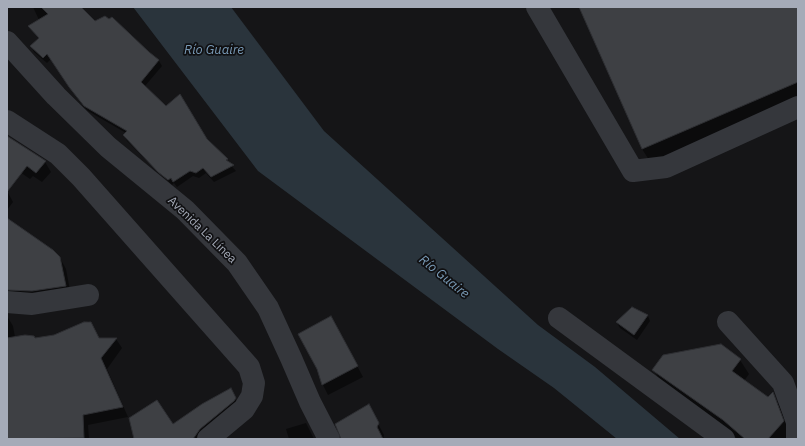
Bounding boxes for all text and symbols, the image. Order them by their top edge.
water label: Río Guaire [184,42,244,58]
street label: Avenida La Línea [165,194,239,266]
water label: Río Guaire [416,252,472,302]

